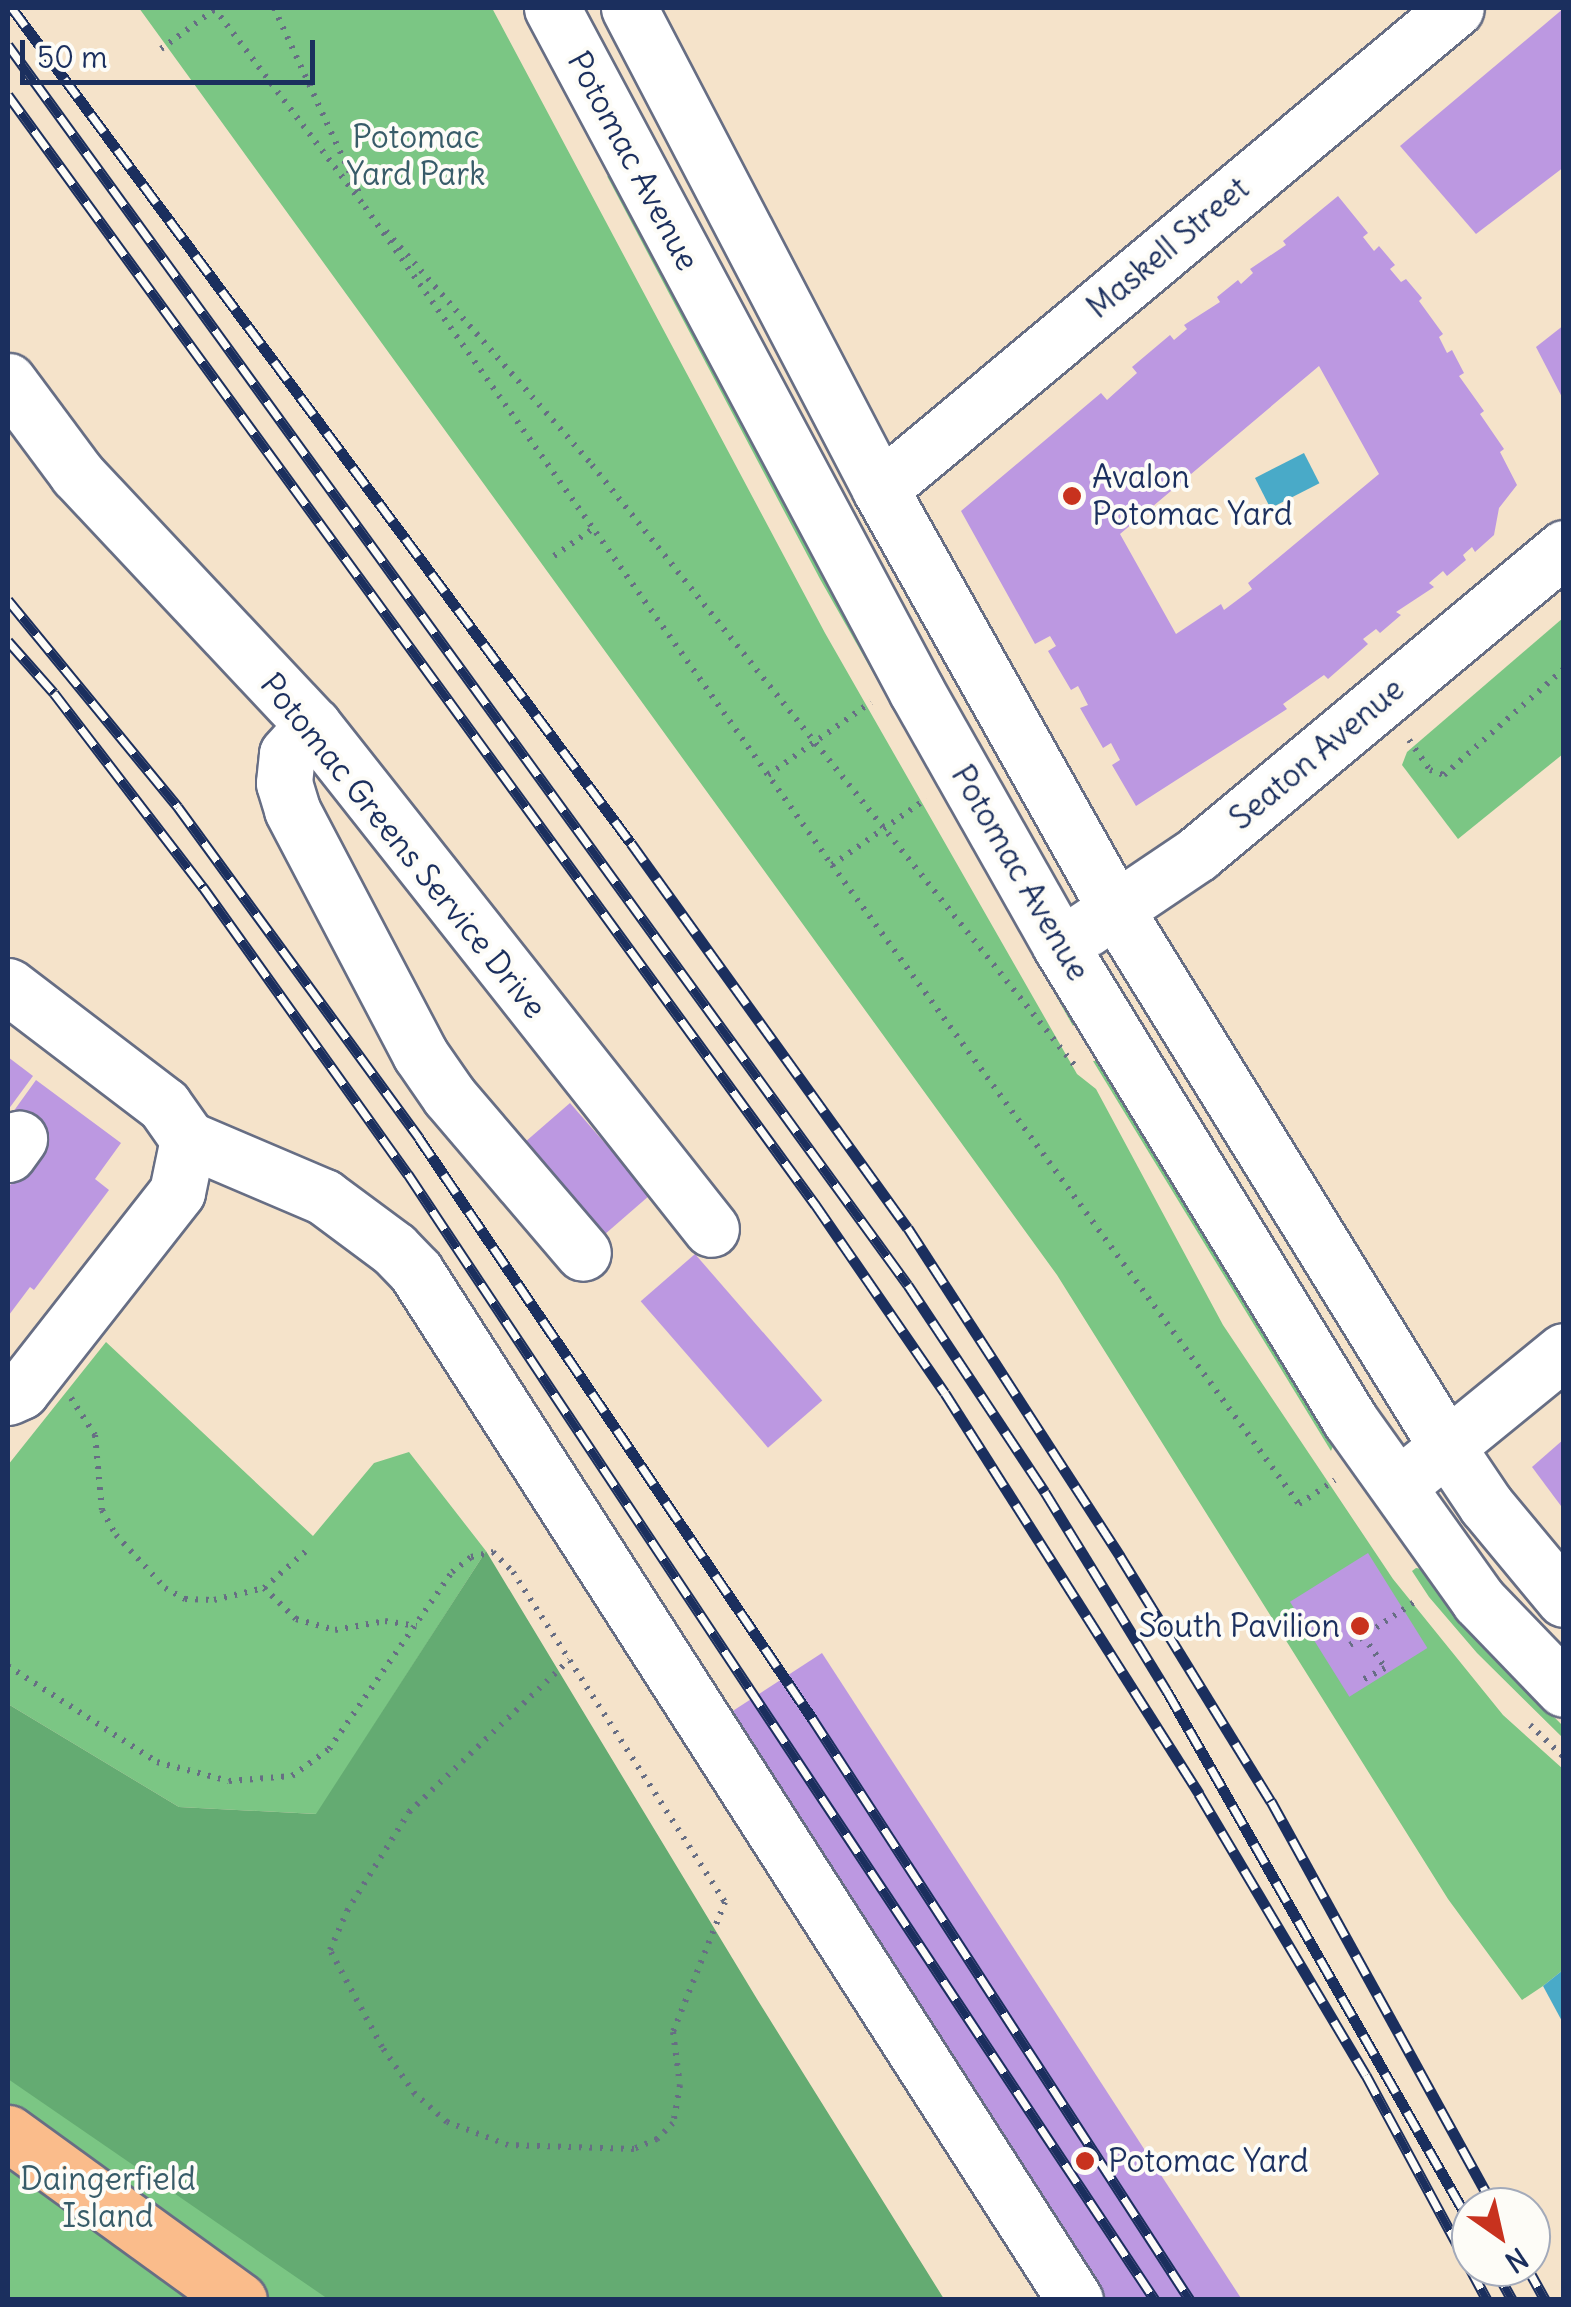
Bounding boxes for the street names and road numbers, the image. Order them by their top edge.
street label: Potomac Avenue [559,45,707,277]
street label: Maskell Street [1079,169,1257,327]
street label: Potomac Greens Service Drive [252,666,554,1026]
street label: Seaton Avenue [1222,670,1412,838]
street label: Potomac Avenue [943,758,1097,988]

